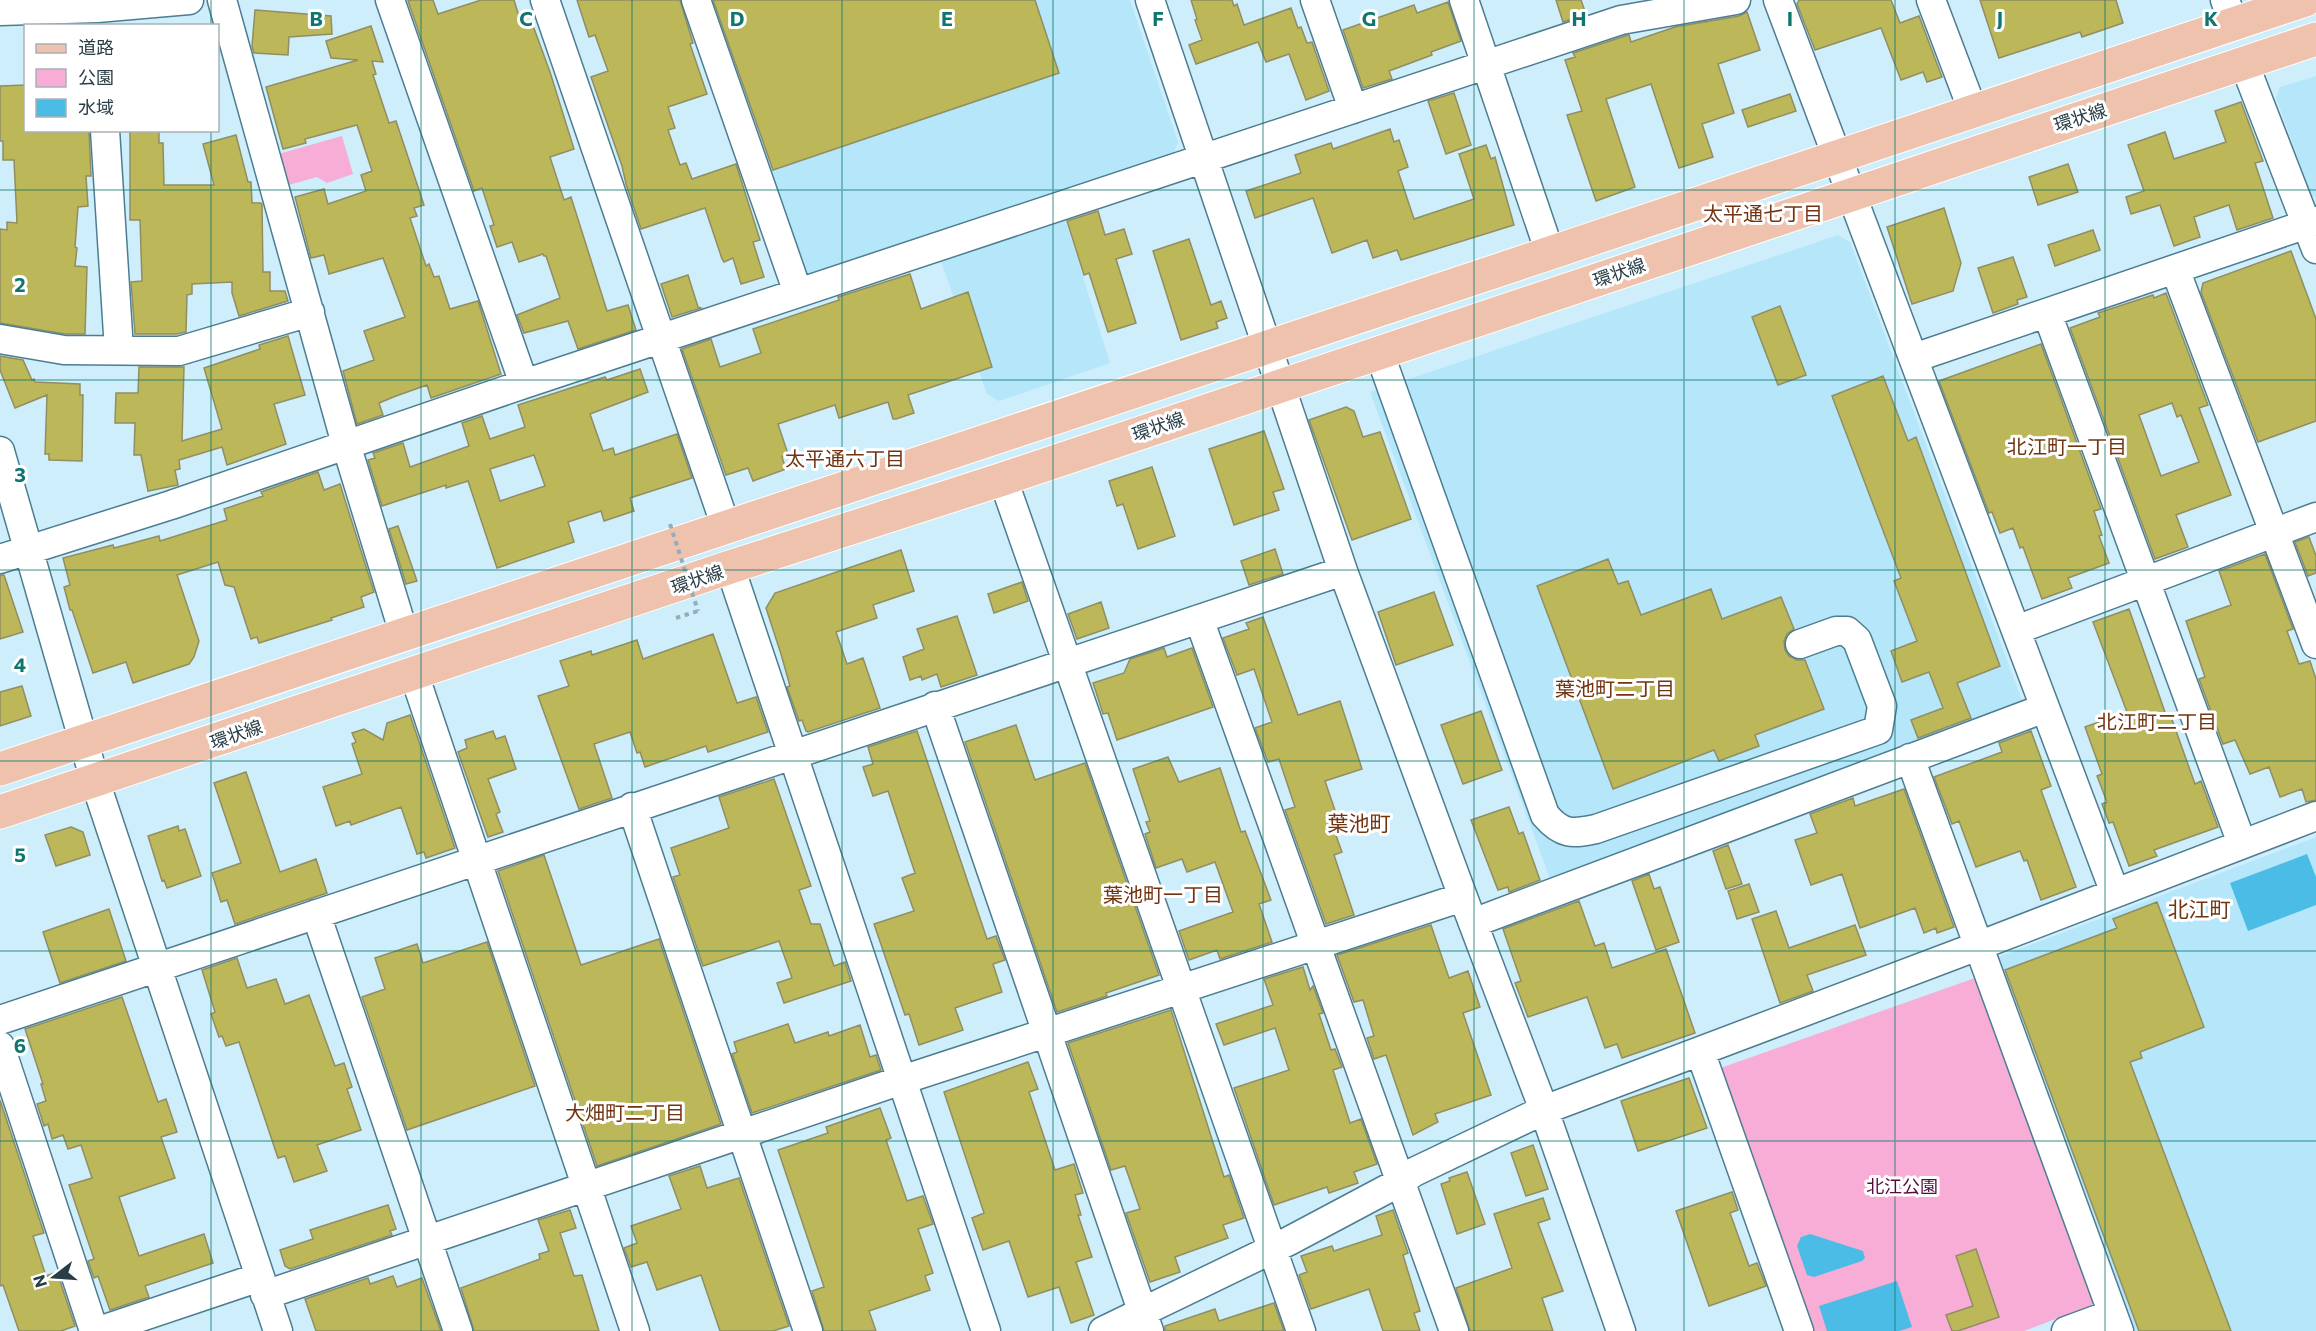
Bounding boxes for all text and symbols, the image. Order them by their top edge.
text: B [309,6,323,30]
text: C [519,6,533,30]
text: D [730,6,744,30]
text: E [941,6,953,30]
text: F [1152,6,1164,30]
text: G [1362,6,1376,30]
text: H [1572,6,1587,30]
text: I [1787,6,1793,30]
text: J [1997,6,2003,30]
text: K [2204,6,2218,30]
legend [24,24,219,132]
text: 道路 [78,36,114,58]
text: 公園 [78,66,114,88]
text: 水域 [78,96,114,118]
street label: 環状線 [2051,98,2109,136]
district label: 太平通七丁目 [1703,201,1823,225]
street label: 環状線 [1590,253,1648,291]
text: 2 [14,272,26,296]
street label: 環状線 [1129,407,1187,445]
district label: 北江町一丁目 [2007,434,2127,458]
district label: 太平通六丁目 [785,446,905,470]
text: 3 [14,462,26,486]
street label: 環状線 [668,560,726,598]
text: 4 [14,652,26,676]
district label: 葉池町二丁目 [1555,676,1675,700]
district label: 北江町二丁目 [2097,709,2217,733]
street label: 環状線 [207,715,265,753]
district label: 葉池町 [1328,810,1391,835]
text: 5 [14,842,26,866]
district label: 葉池町一丁目 [1103,882,1223,906]
district label: 北江町 [2168,896,2231,921]
text: 6 [14,1033,26,1057]
district label: 大畑町二丁目 [565,1100,685,1124]
park label: 北江公園 [1866,1175,1938,1197]
north arrow [24,1247,84,1307]
text: N [28,1273,50,1290]

